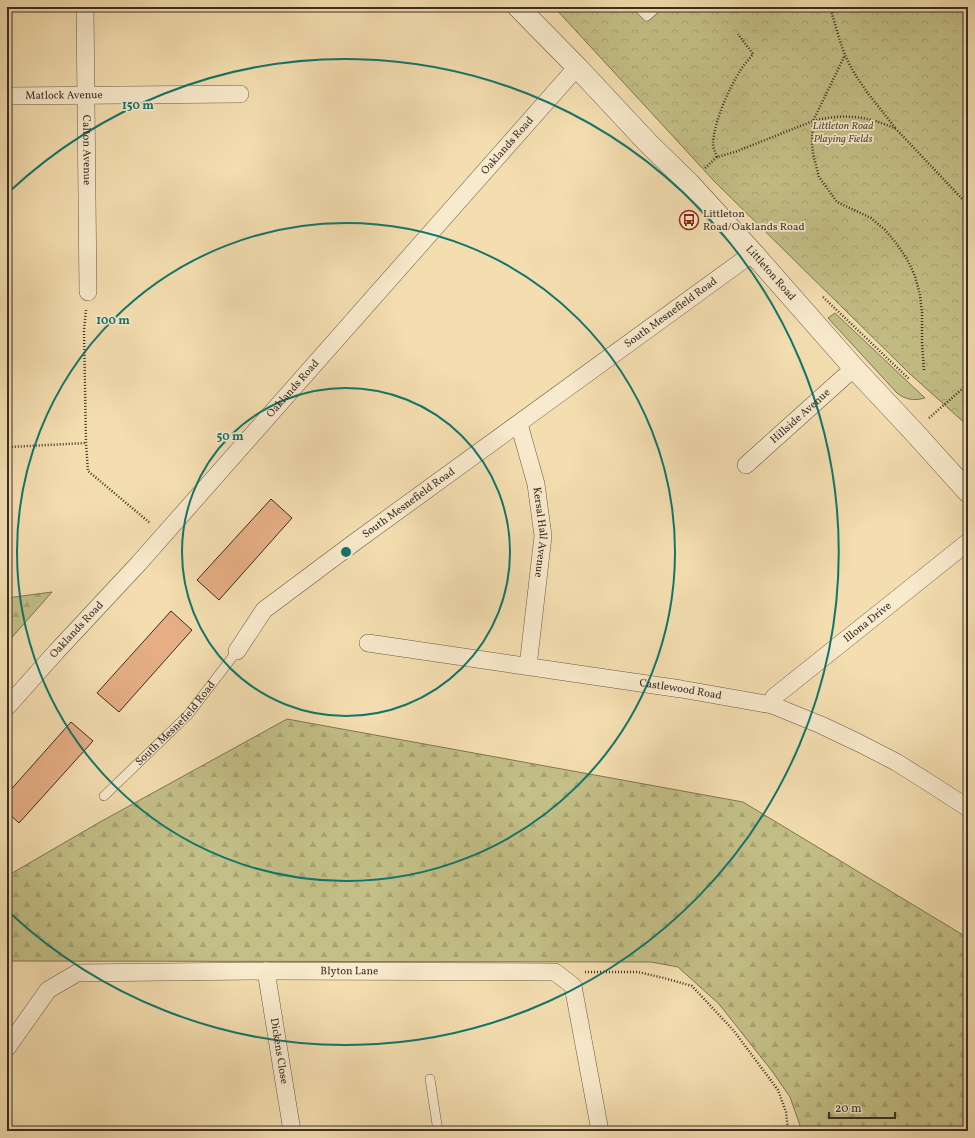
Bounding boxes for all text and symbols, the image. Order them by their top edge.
street label: Matlock Avenue [25,88,103,103]
text: 150 m [122,98,154,114]
street label: Oaklands Road [478,113,537,178]
street label: Calton Avenue [79,115,94,185]
park label: Littleton Road Playing Fields [812,119,874,147]
place label: Littleton Road/Oaklands Road [703,207,805,235]
bus stop icon: Littleton Road/Oaklands Road [678,209,700,231]
street label: Littleton Road [742,242,799,304]
street label: South Mesnefield Road [621,274,720,351]
text: 100 m [96,313,130,329]
street label: Oaklands Road [263,356,323,421]
street label: Hillside Avenue [767,385,834,447]
text: 50 m [216,429,244,445]
street label: South Mesnefield Road [359,464,458,542]
street label: Kersal Hall Avenue [529,486,550,578]
centre of rings [339,545,353,559]
street label: Oaklands Road [46,598,107,662]
street label: Illona Drive [840,598,895,646]
street label: Castlewood Road [638,675,723,704]
street label: South Mesnefield Road [132,678,219,769]
street label: Blyton Lane [320,964,378,979]
street label: Dickens Close [266,1017,292,1085]
scale bar [829,1094,895,1120]
text: 20 m [835,1101,862,1117]

